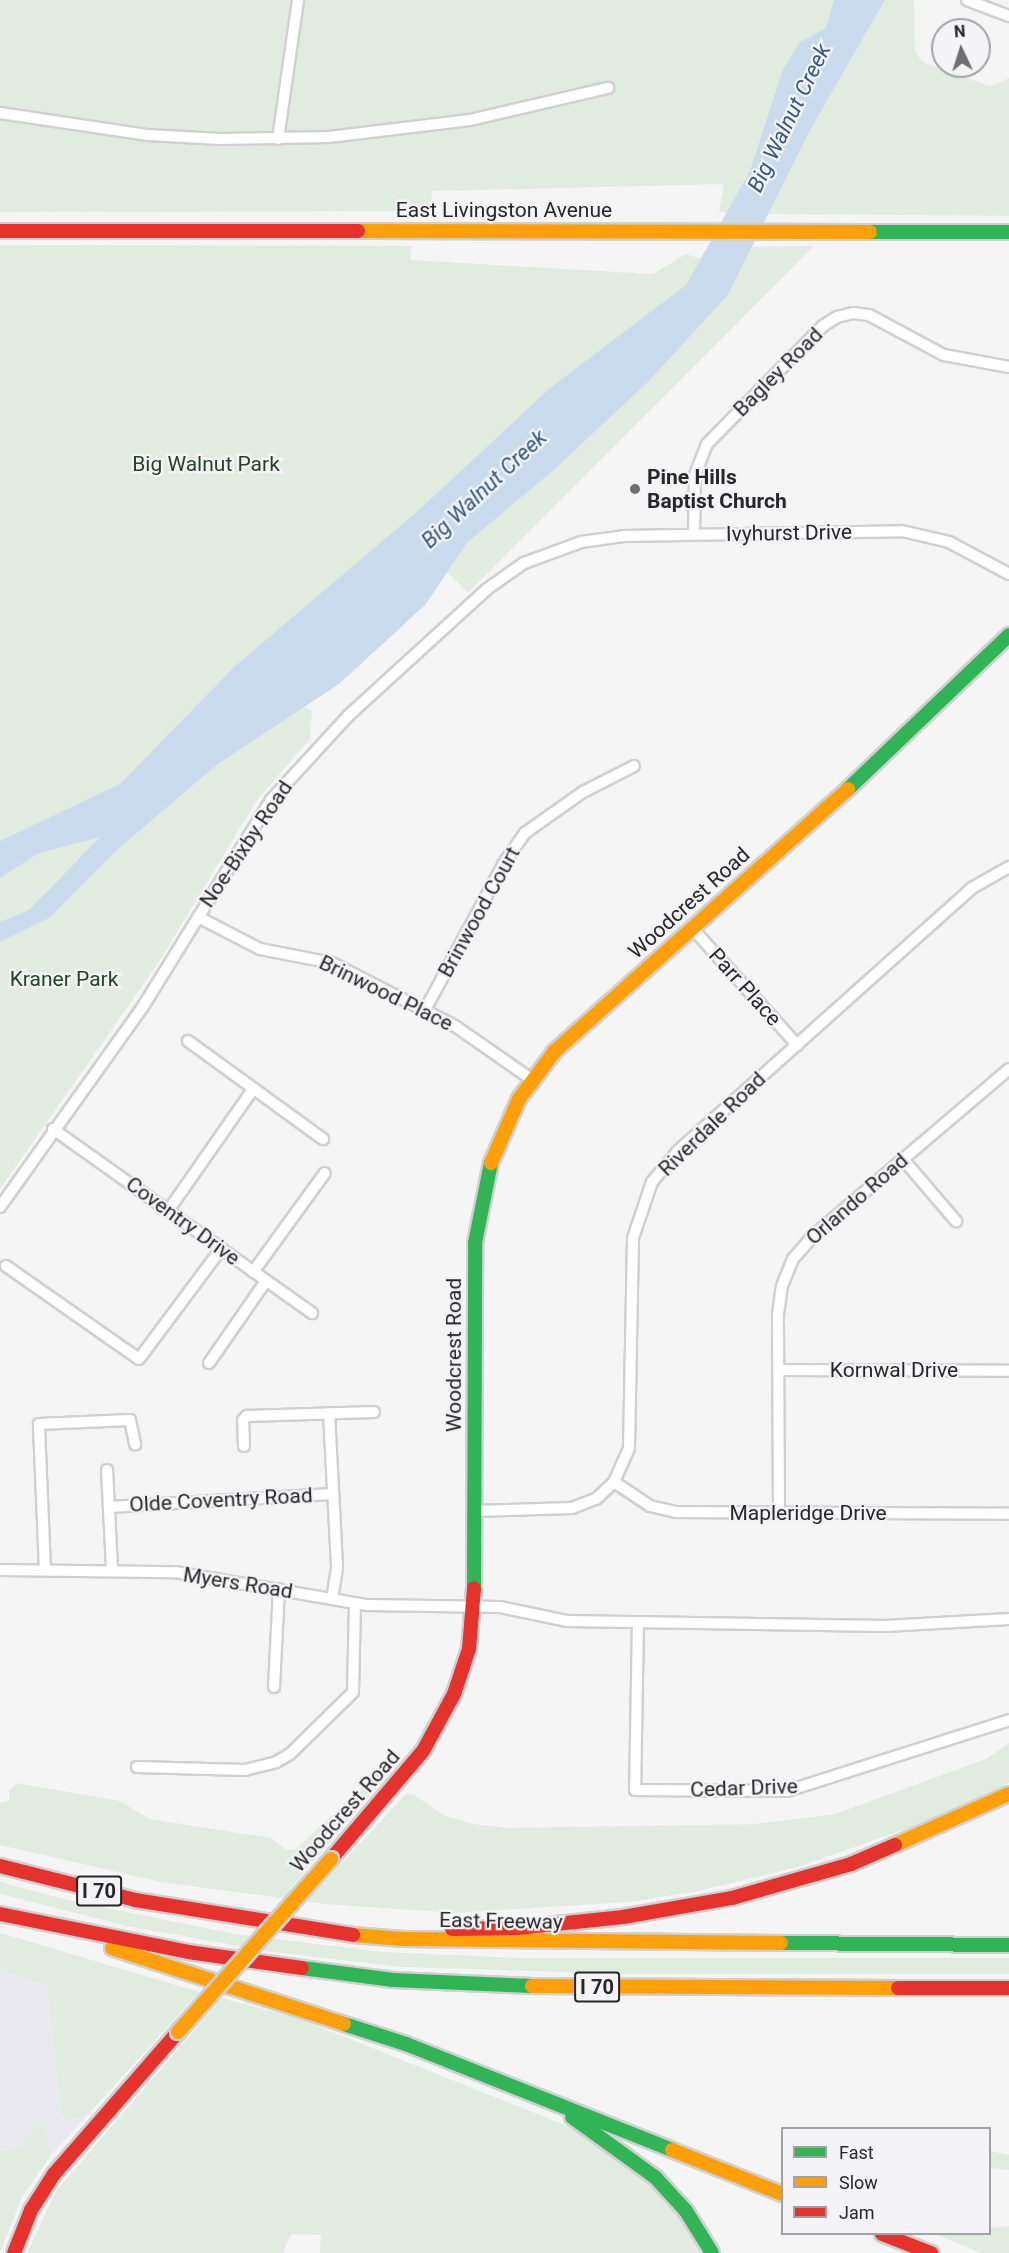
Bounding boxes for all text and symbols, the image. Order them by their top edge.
north arrow [931,18,991,78]
text: N [954,22,966,41]
water label: Big Walnut Creek [742,40,836,196]
street label: East Livingston Avenue [396,197,612,223]
street label: Bagley Road [728,322,828,422]
water label: Big Walnut Creek [416,424,552,554]
park label: Big Walnut Park [132,451,280,477]
place label: Pine Hills Baptist Church [647,464,787,514]
marker: Pine Hills Baptist Church [628,482,642,496]
street label: Ivyhurst Drive [726,519,852,547]
street label: Noe-Bixby Road [194,776,298,912]
street label: Brinwood Court [433,842,525,982]
street label: Woodcrest Road [623,842,755,964]
street label: Parr Place [704,943,786,1031]
street label: Brinwood Place [315,950,457,1036]
park label: Kraner Park [10,966,118,992]
street label: Riverdale Road [653,1067,771,1181]
street label: Orlando Road [801,1148,913,1250]
street label: Coventry Drive [121,1171,245,1271]
street label: Woodcrest Road [441,1278,467,1432]
street label: Kornwal Drive [830,1357,958,1383]
street label: Olde Coventry Road [129,1483,313,1517]
street label: Mapleridge Drive [729,1500,887,1526]
street label: Myers Road [181,1562,295,1604]
street label: Woodcrest Road [285,1745,405,1877]
street label: Cedar Drive [690,1774,798,1802]
road number: I 70 [75,1874,123,1908]
street label: East Freeway [439,1907,563,1935]
road number: I 70 [573,1970,621,2004]
legend [781,2127,991,2235]
text: Fast [839,2142,874,2163]
text: Slow [839,2172,878,2193]
text: Jam [839,2202,875,2223]

